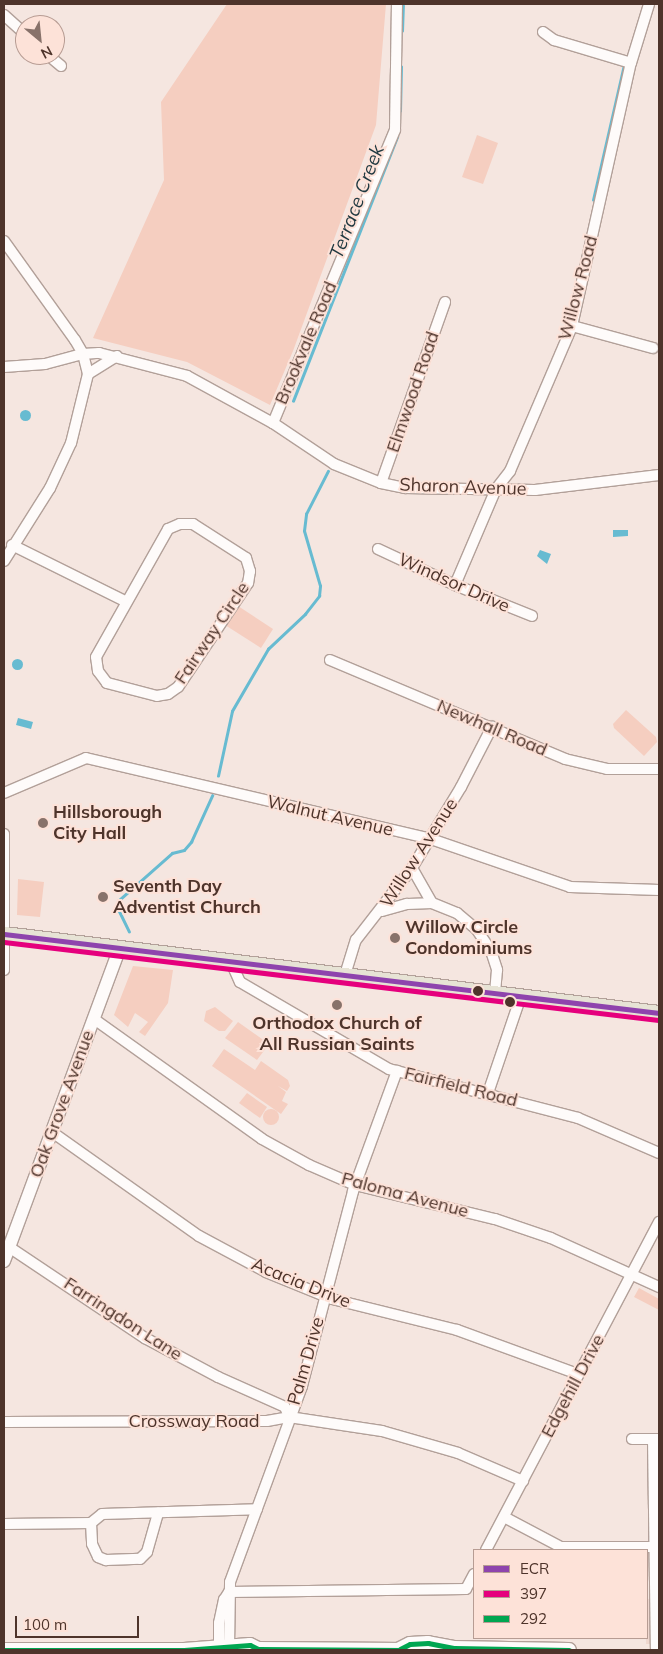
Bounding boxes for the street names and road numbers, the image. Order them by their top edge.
street label: Willow Road [554,233,602,343]
street label: Brookvale Road [270,278,342,408]
street label: Elmwood Road [382,329,444,455]
street label: Sharon Avenue [399,474,527,500]
street label: Windsor Drive [395,549,513,617]
street label: Fairway Circle [170,578,254,688]
street label: Newhall Road [434,695,550,761]
street label: Walnut Avenue [265,791,395,841]
street label: Willow Avenue [376,794,462,912]
street label: Oak Grove Avenue [25,1027,99,1181]
street label: Fairfield Road [402,1063,520,1111]
street label: Paloma Avenue [339,1168,471,1222]
street label: Acacia Drive [248,1253,354,1313]
street label: Farringdon Lane [60,1273,186,1365]
street label: Palm Drive [283,1315,329,1407]
street label: Edgehill Drive [537,1331,609,1441]
street label: Crossway Road [128,1410,260,1432]

